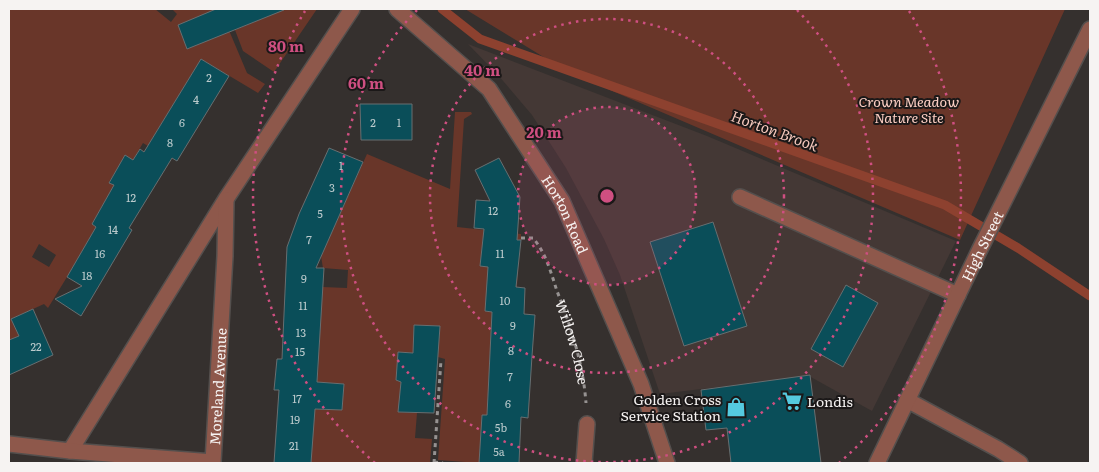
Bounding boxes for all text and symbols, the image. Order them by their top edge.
text: 80 m [268,34,304,57]
text: 40 m [464,58,500,81]
house number: 2 [206,69,212,85]
text: 60 m [348,71,384,94]
house number: 4 [193,91,199,107]
park label: Crown Meadow Nature Site [859,91,959,127]
water label: Horton Brook [728,104,823,157]
house number: 6 [179,114,185,130]
house number: 2 [370,114,376,130]
house number: 1 [397,114,402,130]
text: 20 m [526,120,562,143]
house number: 8 [167,134,173,150]
house number: 1 [339,157,344,173]
street label: Horton Road [537,171,594,257]
house number: 3 [329,179,335,195]
centre of rings [598,187,616,205]
house number: 12 [126,189,136,205]
house number: 12 [488,202,498,218]
house number: 5 [317,205,323,221]
street label: High Street [956,207,1008,285]
house number: 14 [108,221,118,237]
house number: 7 [306,231,312,247]
house number: 16 [95,245,105,261]
house number: 11 [496,245,505,261]
house number: 18 [82,267,92,283]
house number: 9 [301,270,307,286]
house number: 10 [500,292,510,308]
house number: 11 [299,297,308,313]
street label: Willow Close [551,297,594,386]
house number: 9 [510,317,516,333]
house number: 13 [296,324,306,340]
street label: Moreland Avenue [204,327,231,446]
house number: 22 [30,338,42,354]
house number: 8 [508,342,514,358]
house number: 15 [295,343,305,359]
house number: 7 [507,368,513,384]
place label: Golden Cross Service Station [620,389,721,425]
house number: 17 [292,390,302,406]
supermarket icon: Londis [781,390,803,412]
place label: Londis [807,391,853,411]
house number: 6 [505,395,511,411]
shop icon: Golden Cross Service Station [725,396,747,418]
house number: 19 [290,411,300,427]
house number: 5b [495,419,507,435]
house number: 21 [289,437,300,453]
house number: 5a [493,443,505,459]

